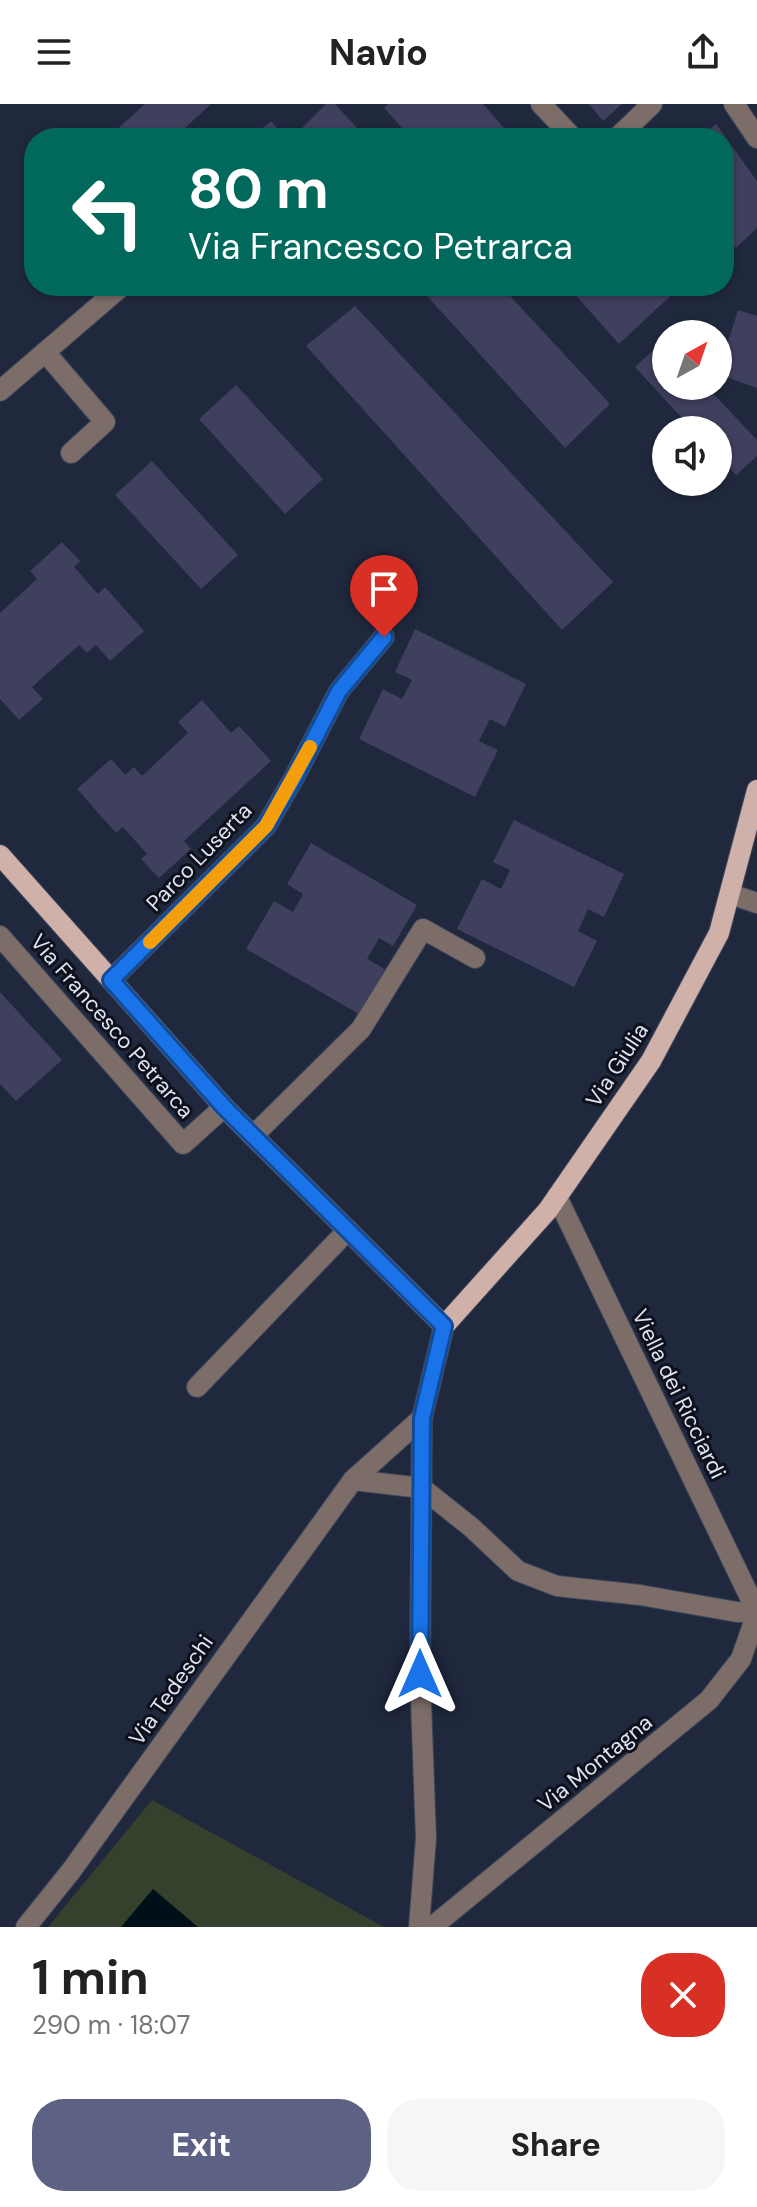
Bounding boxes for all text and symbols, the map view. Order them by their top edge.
text: Navio [329,29,428,76]
icon: menu [32,30,76,74]
icon: share [681,30,725,74]
text: 80 m [188,152,329,225]
icon: left [56,160,160,264]
text: Via Francesco Petrarca [188,223,573,270]
north arrow [652,320,732,400]
map controls [652,320,732,496]
button: sound [652,416,732,496]
pin [350,555,418,637]
icon: arrive [362,567,406,611]
street label: Parco Luserta [140,797,258,917]
street label: Via Francesco Petrarca [24,928,200,1124]
street label: Via Giulia [579,1017,655,1113]
street label: Viella dei Ricciardi [625,1304,733,1484]
street label: Via Tedeschi [122,1629,220,1751]
position arrow [378,1632,462,1716]
street label: Via Montagna [532,1708,658,1818]
text: 1 min [32,1946,149,2009]
button: close [641,1953,725,2037]
text: 290 m · 18:07 [32,2008,190,2042]
button: Exit [32,2099,371,2191]
button: Share [387,2099,725,2191]

